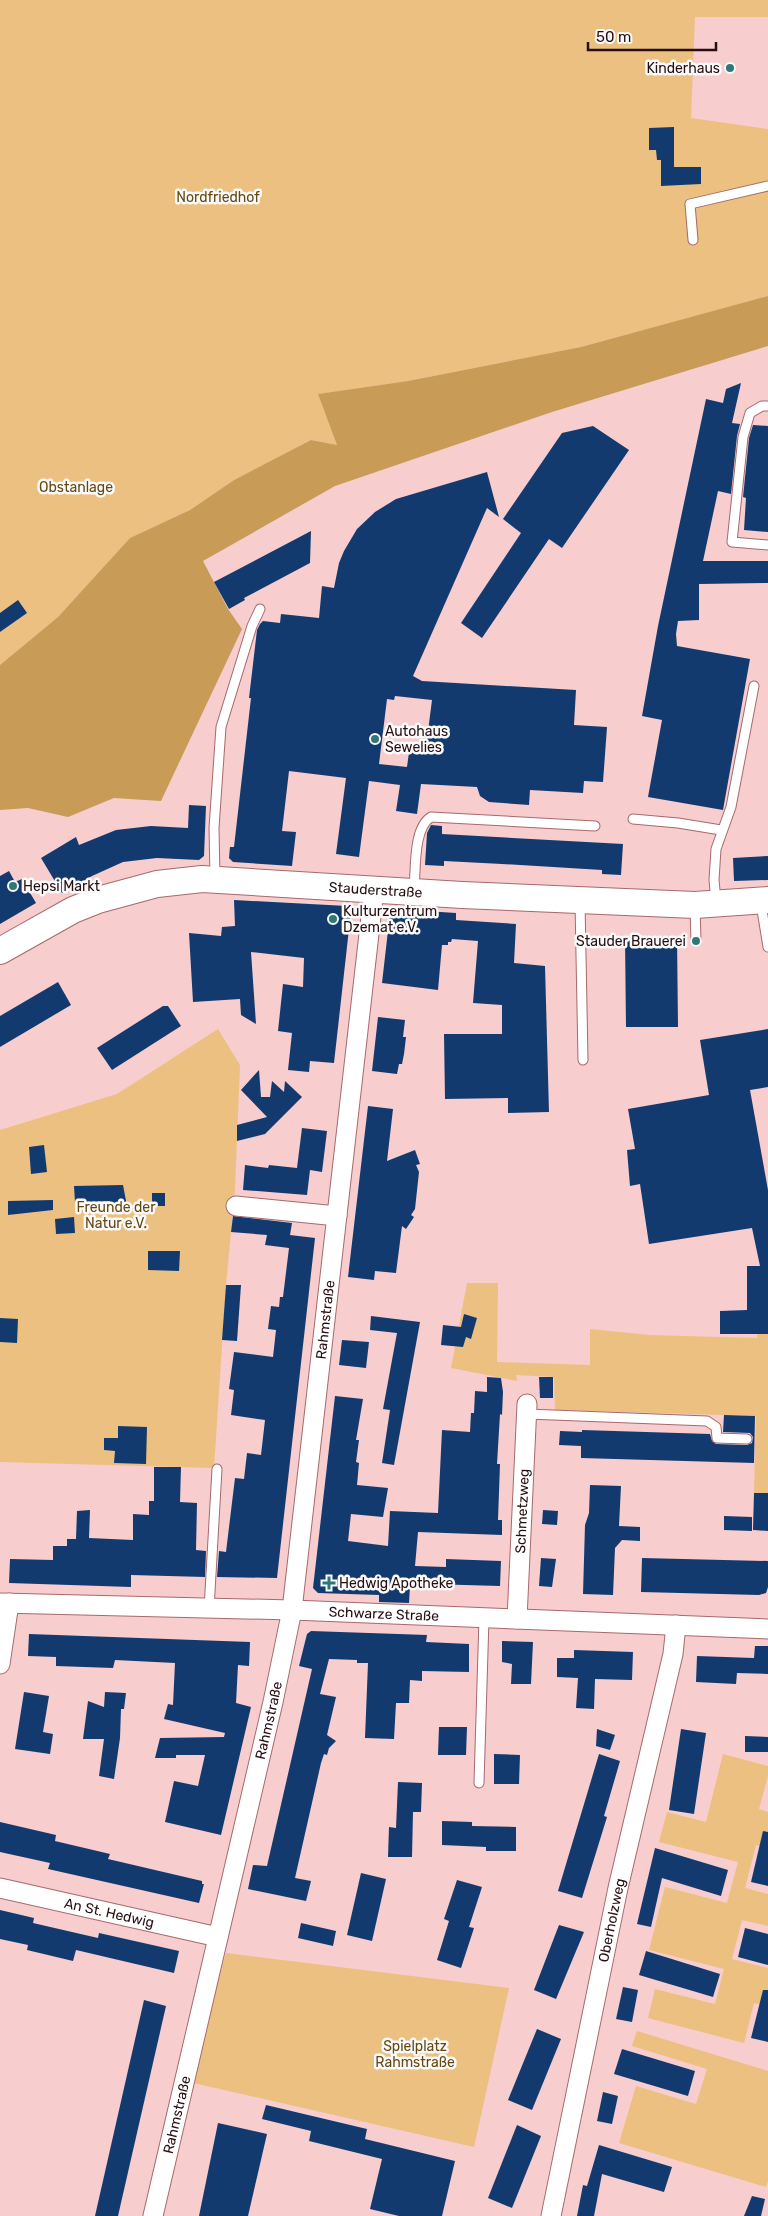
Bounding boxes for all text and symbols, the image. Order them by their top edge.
scale bar [588,20,716,52]
text: 50 m [596,28,631,46]
place label: Kinderhaus [646,60,720,77]
marker: Kinderhaus [724,62,736,74]
park label: Nordfriedhof [176,189,260,206]
park label: Obstanlage [39,479,113,496]
place label: Autohaus Sewelies [385,723,448,756]
marker: Autohaus Sewelies [369,733,381,745]
place label: Hepsi Markt [23,878,101,895]
street label: Stauderstraße [328,879,423,902]
marker: Hepsi Markt [7,880,19,892]
place label: Kulturzentrum Dzemat e.V. [343,903,437,936]
marker: Kulturzentrum Dzemat e.V. [327,913,339,925]
place label: Stauder Brauerei [576,933,686,950]
marker: Stauder Brauerei [690,935,702,947]
park label: Freunde der Natur e.V. [76,1199,156,1232]
street label: Rahmstraße [313,1279,339,1360]
street label: Schmetzweg [512,1468,533,1554]
place label: Hedwig Apotheke [339,1575,454,1592]
marker: Hedwig Apotheke [323,1577,335,1589]
street label: Schwarze Straße [328,1603,440,1625]
street label: Rahmstraße [252,1680,286,1761]
street label: Oberholzweg [595,1877,629,1964]
street label: An St. Hedwig [63,1895,156,1931]
park label: Spielplatz Rahmstraße [375,2038,455,2071]
street label: Rahmstraße [160,2074,194,2156]

